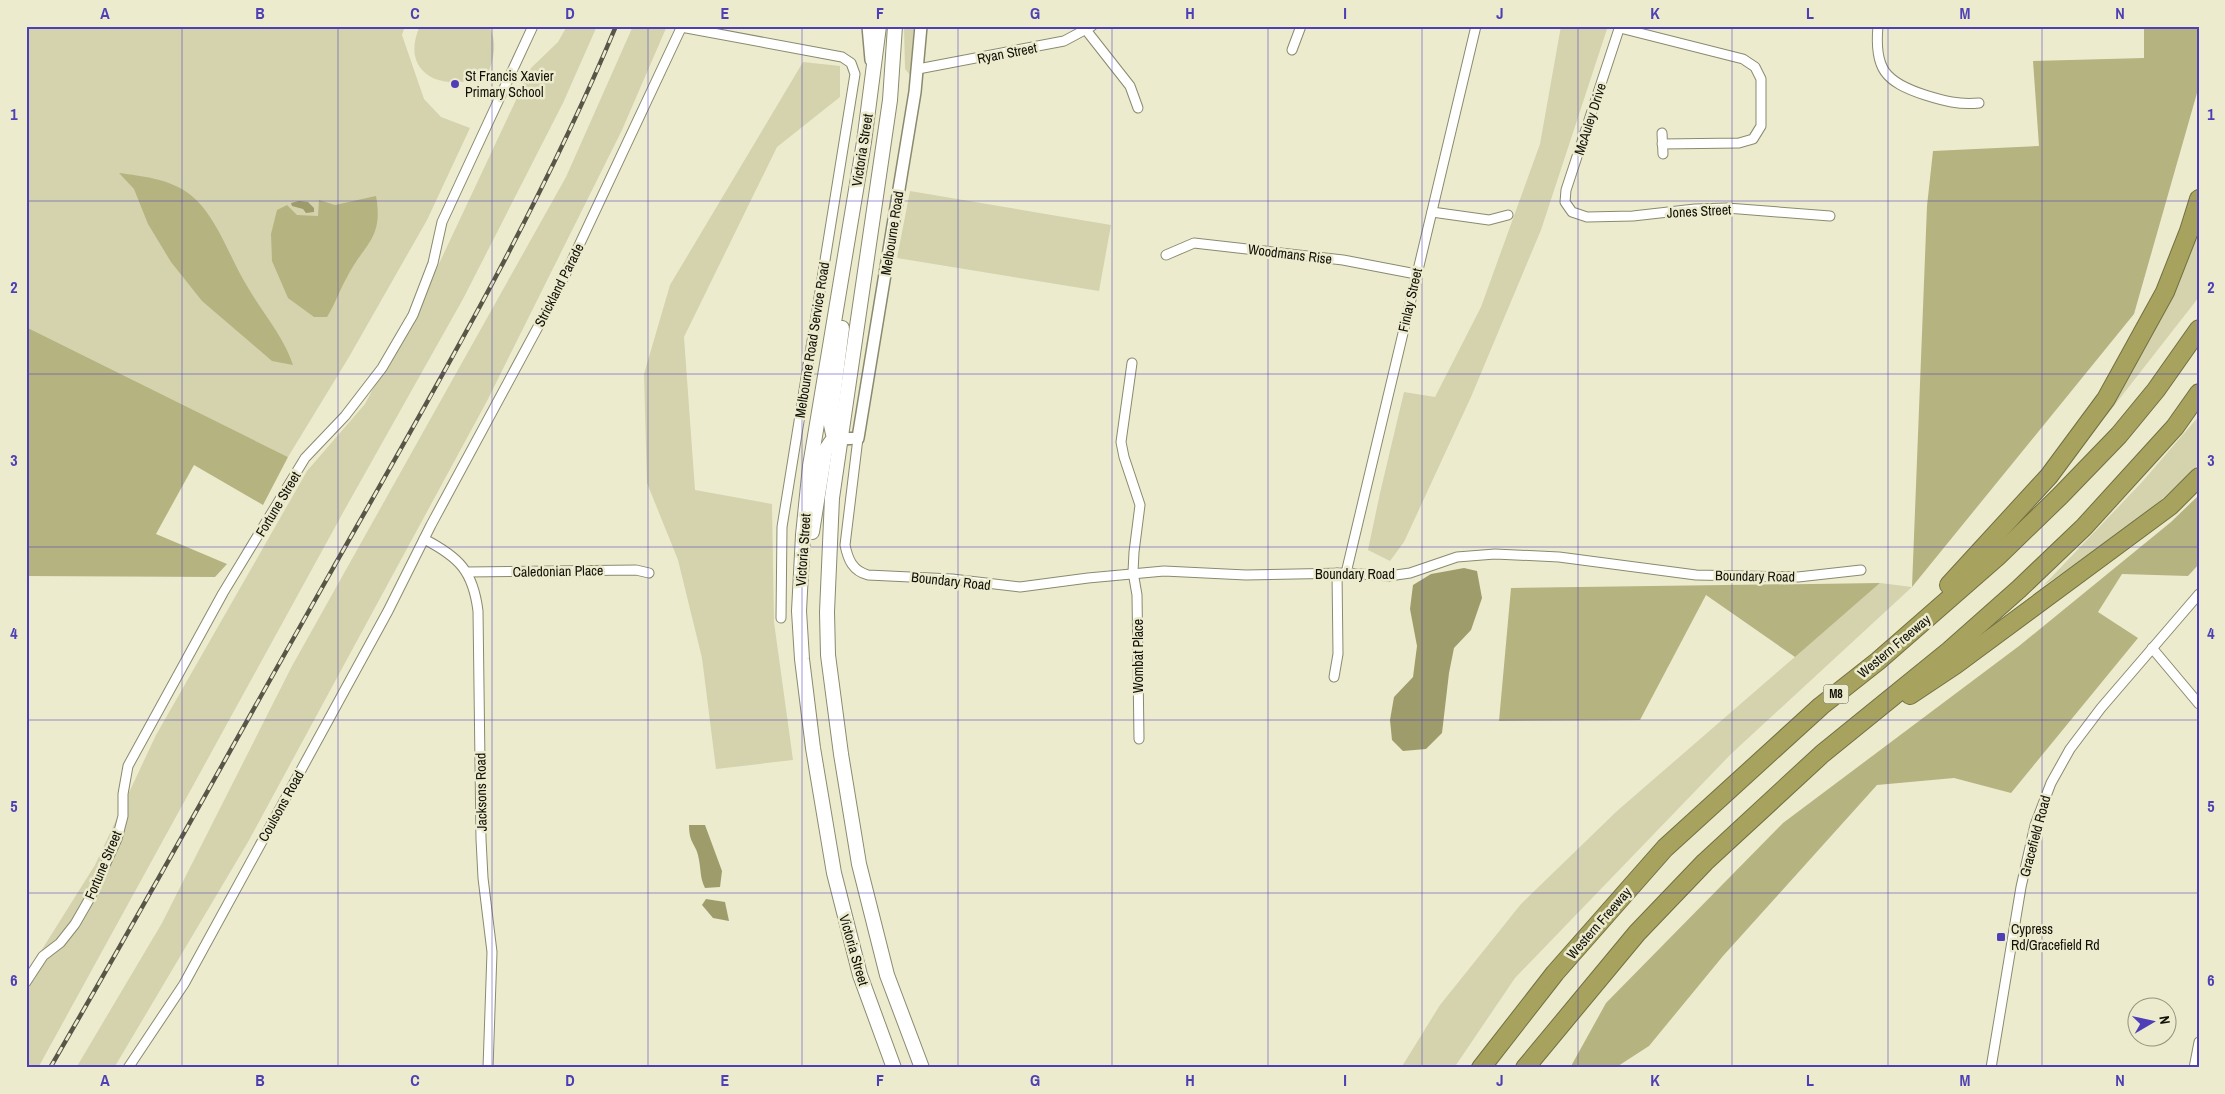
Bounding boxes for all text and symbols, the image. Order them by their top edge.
text: A [100,2,110,24]
text: B [255,2,265,24]
text: C [410,2,420,24]
text: D [565,2,575,24]
text: E [721,2,730,24]
text: F [876,2,884,24]
text: G [1030,2,1040,24]
text: H [1185,2,1195,24]
text: I [1343,2,1347,24]
text: J [1496,2,1504,24]
text: K [1650,2,1660,24]
text: L [1806,2,1814,24]
text: M [1960,2,1971,24]
text: N [2115,2,2125,24]
street label: Ryan Street [976,38,1038,68]
place label: St Francis Xavier Primary School [465,67,554,101]
marker: St Francis Xavier Primary School [449,78,461,90]
street label: McAuley Drive [1570,81,1610,157]
text: 1 [10,103,18,125]
text: 1 [2207,103,2215,125]
street label: Victoria Street [847,112,877,188]
street label: Melbourne Road [876,190,908,276]
street label: Jones Street [1666,200,1732,222]
street label: Strickland Parade [530,240,588,330]
street label: Woodmans Rise [1247,240,1333,268]
street label: Melbourne Road Service Road [791,261,833,419]
street label: Finlay Street [1394,266,1426,334]
text: 2 [10,276,18,298]
text: 2 [2207,276,2215,298]
text: 3 [10,449,18,471]
text: 3 [2207,449,2215,471]
street label: Fortune Street [252,468,304,540]
street label: Victoria Street [791,513,815,587]
street label: Caledonian Place [513,561,603,581]
street label: Boundary Road [1315,565,1395,583]
street label: Boundary Road [1715,566,1795,586]
street label: Boundary Road [910,568,992,594]
street label: Western Freeway [1854,610,1934,682]
street label: Wombat Place [1129,619,1147,693]
text: 4 [10,622,18,644]
text: 4 [2207,622,2215,644]
road number: M8 [1824,684,1848,704]
street label: Jacksons Road [471,753,491,831]
street label: Coulsons Road [254,767,308,845]
street label: Gracefield Road [2015,793,2055,879]
text: 5 [10,795,18,817]
text: 5 [2207,795,2215,817]
street label: Fortune Street [80,828,126,902]
street label: Western Freeway [1563,883,1635,963]
street label: Victoria Street [835,912,873,988]
place label: Cypress Rd/Gracefield Rd [2011,920,2100,954]
marker: Cypress Rd/Gracefield Rd [1995,931,2007,943]
text: 6 [10,969,18,991]
text: 6 [2207,969,2215,991]
north arrow [2128,996,2178,1046]
text: N [2155,1014,2174,1025]
text: A [100,1069,110,1091]
text: B [255,1069,265,1091]
text: C [410,1069,420,1091]
text: D [565,1069,575,1091]
text: E [721,1069,730,1091]
text: F [876,1069,884,1091]
text: G [1030,1069,1040,1091]
text: H [1185,1069,1195,1091]
text: I [1343,1069,1347,1091]
text: J [1496,1069,1504,1091]
text: K [1650,1069,1660,1091]
text: L [1806,1069,1814,1091]
text: M [1960,1069,1971,1091]
text: N [2115,1069,2125,1091]

